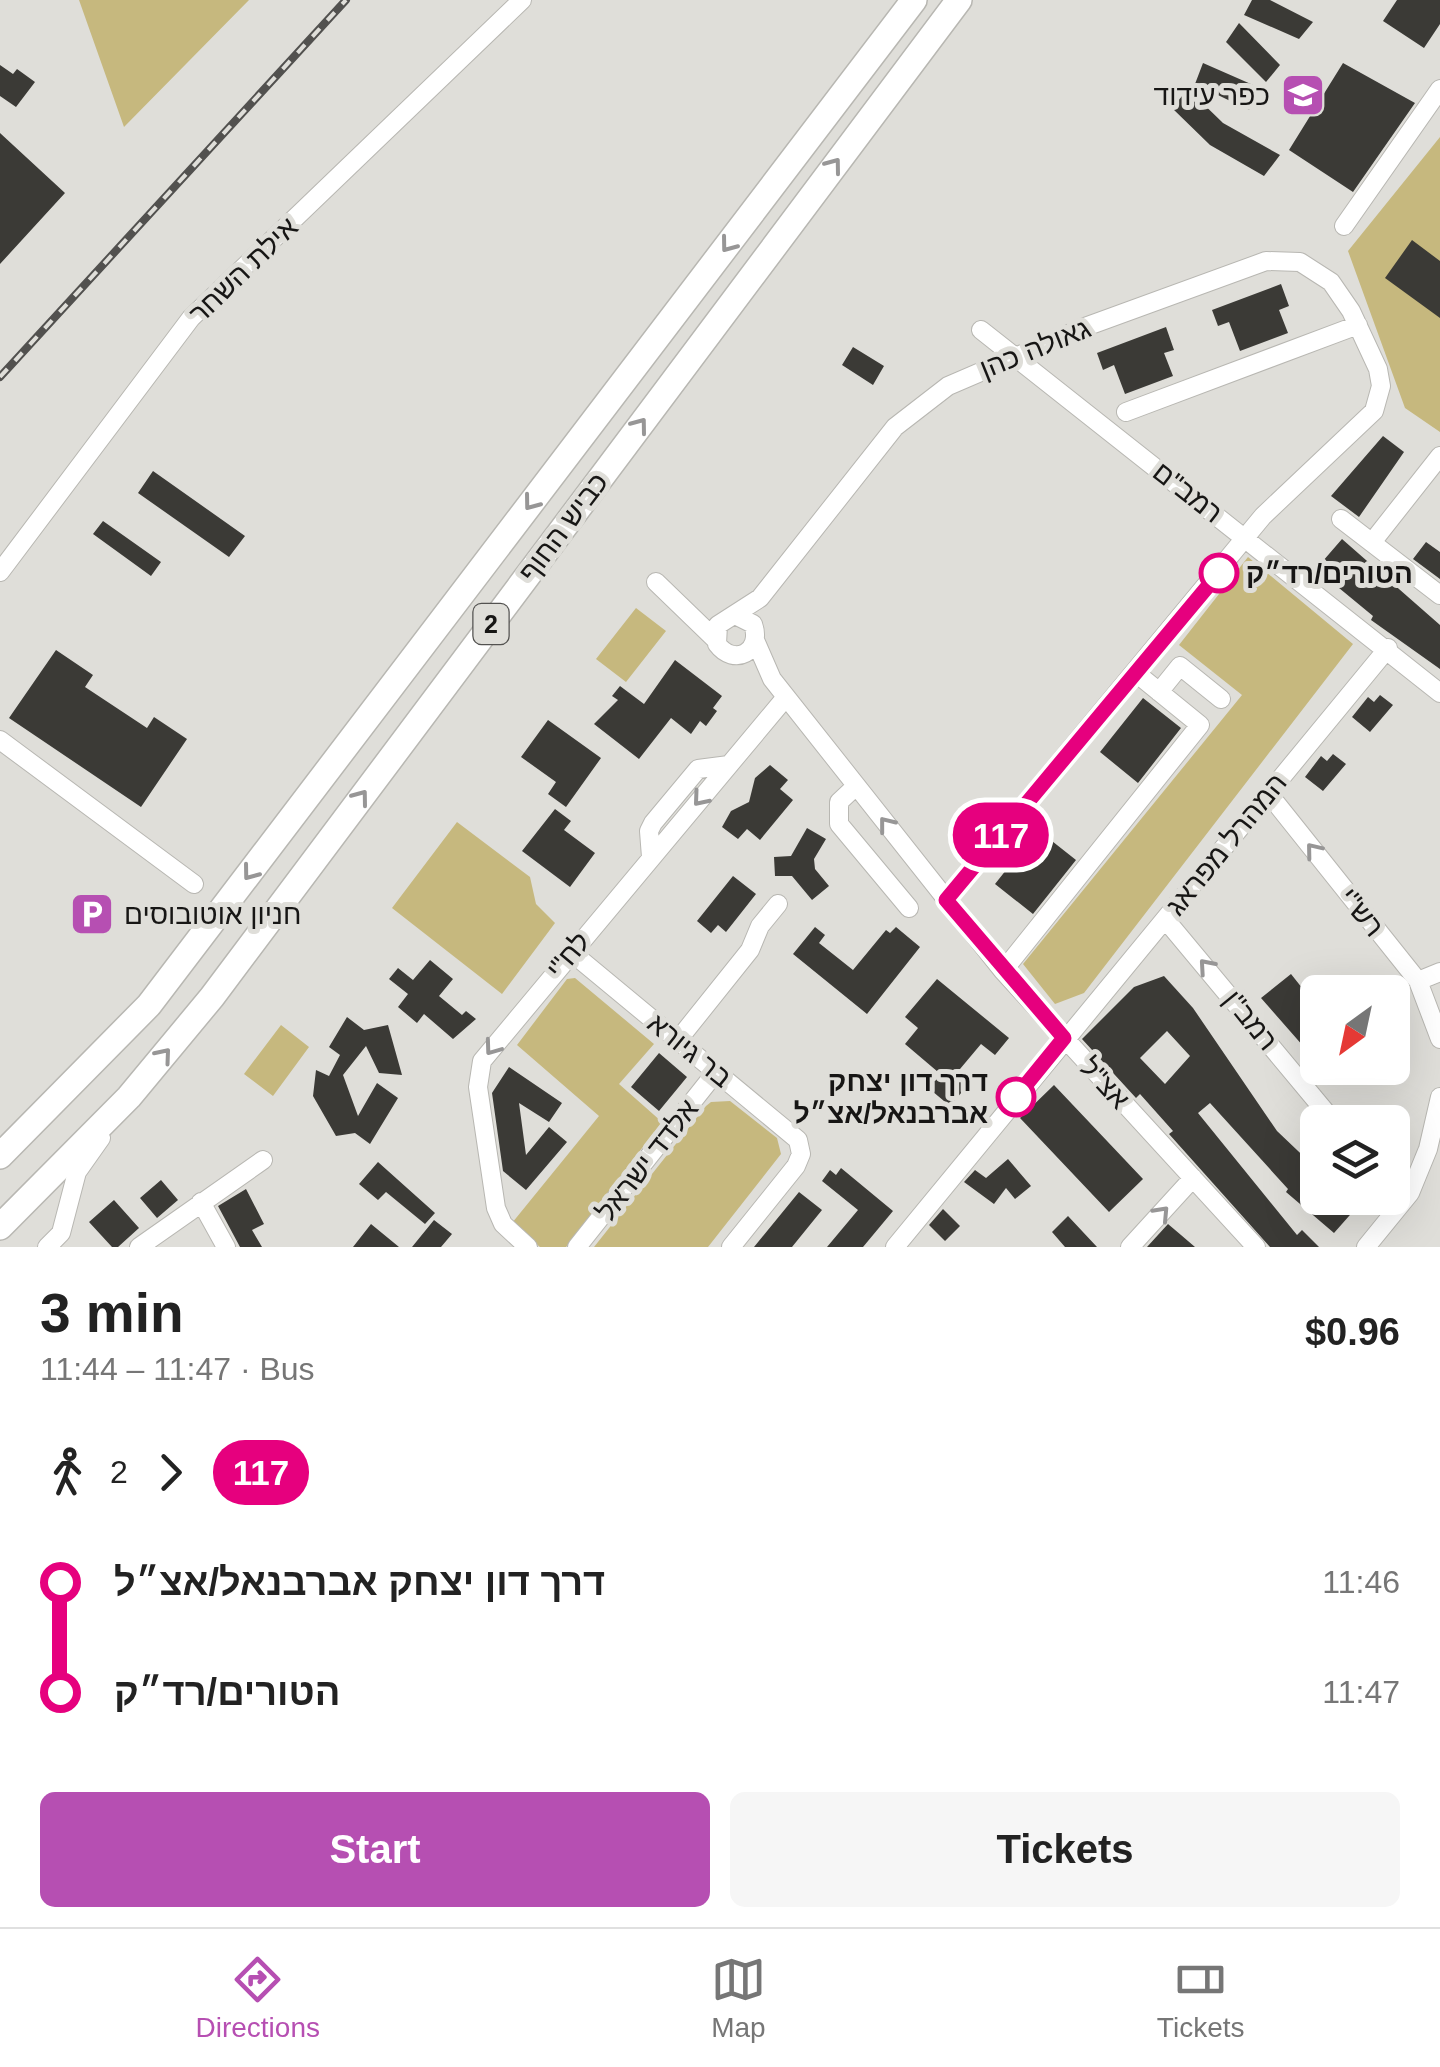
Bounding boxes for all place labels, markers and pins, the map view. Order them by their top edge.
school or university icon: כפר עידוד [1280,72,1326,118]
place label: כפר עידוד [1154,80,1270,111]
marker: הטורים/רד״ק [1200,554,1238,592]
place label: הטורים/רד״ק [1246,558,1413,589]
parking icon: חניון אוטובוסים [69,891,115,937]
place label: חניון אוטובוסים [124,899,301,930]
place label: דרך דון יצחק אברבנאל/אצ״ל [794,1066,988,1129]
marker: דרך דון יצחק אברבנאל/אצ״ל [997,1078,1035,1116]

